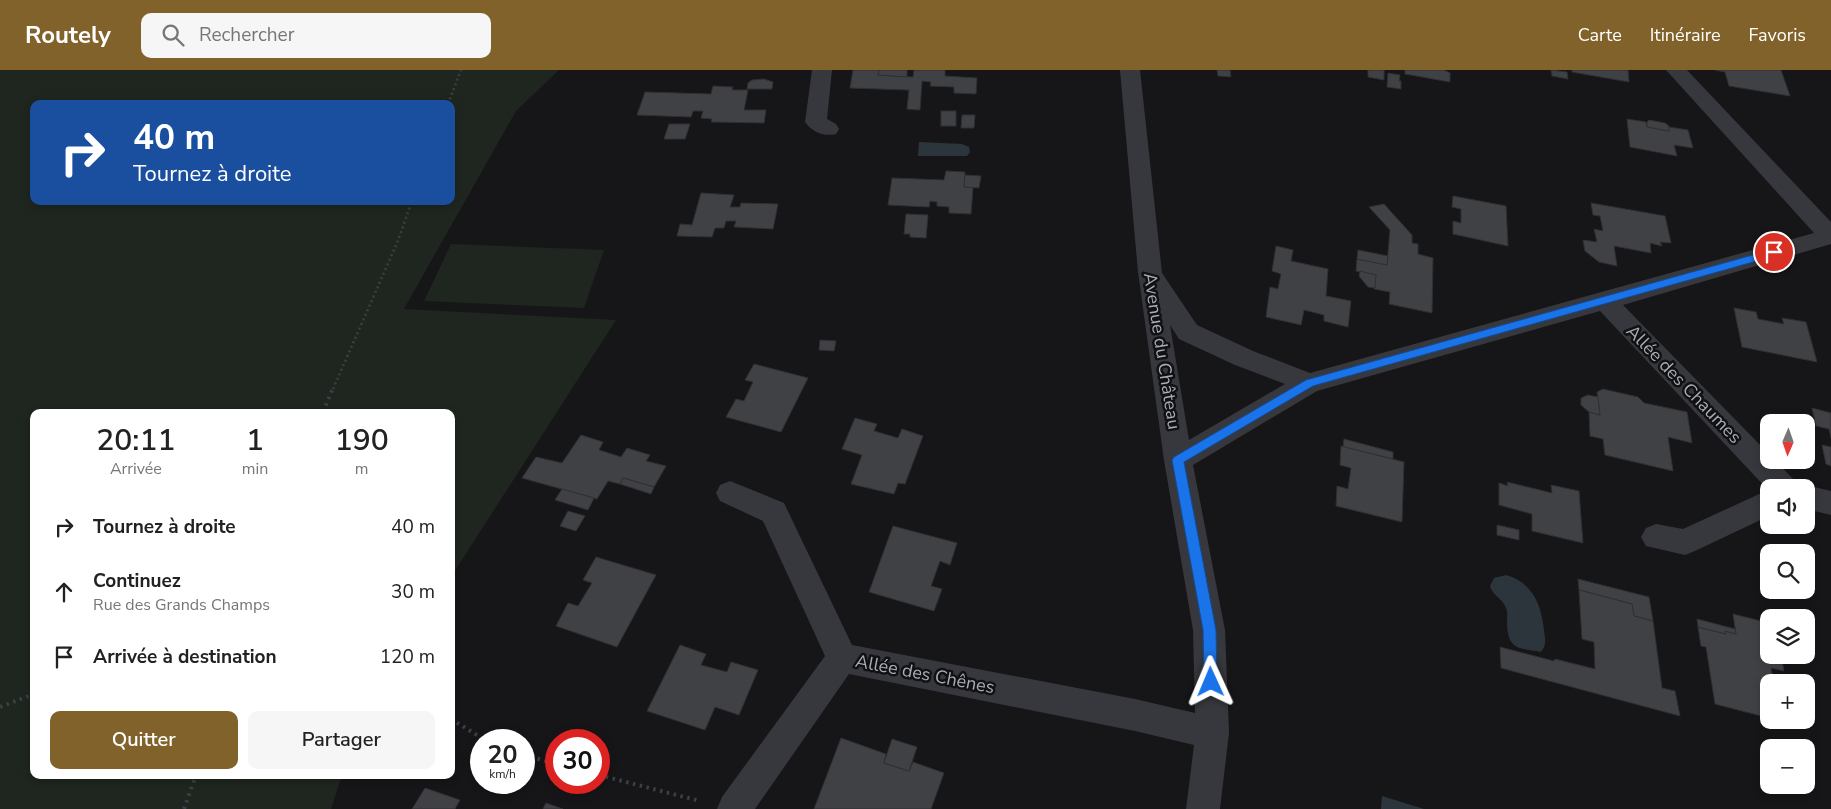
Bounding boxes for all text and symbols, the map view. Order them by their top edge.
search box [141,13,491,58]
text: Routely [25,19,111,51]
icon: search [159,21,187,49]
text: Rechercher [199,22,294,48]
text: Carte [1578,23,1622,47]
text: Itinéraire [1650,23,1721,47]
text: Favoris [1749,23,1806,47]
text: 40 m [133,114,215,161]
icon: right [50,120,115,185]
text: Tournez à droite [133,159,292,189]
pin [1753,231,1795,273]
icon: arrive [1760,238,1788,266]
street label: Avenue du Château [1138,271,1186,431]
street label: Allée des Chaumes [1621,319,1747,449]
north arrow [1760,414,1815,469]
map controls [1760,414,1815,794]
text: 20:11 [96,420,175,461]
text: 1 [246,420,264,461]
text: 190 [335,420,389,461]
text: Arrivée [110,458,162,480]
text: min [242,458,268,480]
text: m [355,458,369,480]
button: sound [1760,479,1815,534]
icon: right [50,513,78,541]
text: Tournez à droite [93,514,236,540]
text: 40 m [391,514,435,540]
button: search [1760,544,1815,599]
text: Continuez [93,568,181,594]
icon: ahead [50,578,78,606]
text: 30 m [391,579,435,605]
text: Rue des Grands Champs [93,594,270,616]
button: layers [1760,609,1815,664]
icon: arrive [50,643,78,671]
text: Arrivée à destination [93,644,277,670]
text: 120 m [380,644,435,670]
street label: Allée des Chênes [853,649,997,699]
position arrow [1184,655,1236,707]
button: + [1760,674,1815,729]
button: Quitter [50,711,238,769]
button: Partager [248,711,435,769]
speed limit sign: 30 [545,729,610,794]
text: 20 [487,738,518,772]
button: − [1760,739,1815,794]
text: km/h [489,766,516,782]

